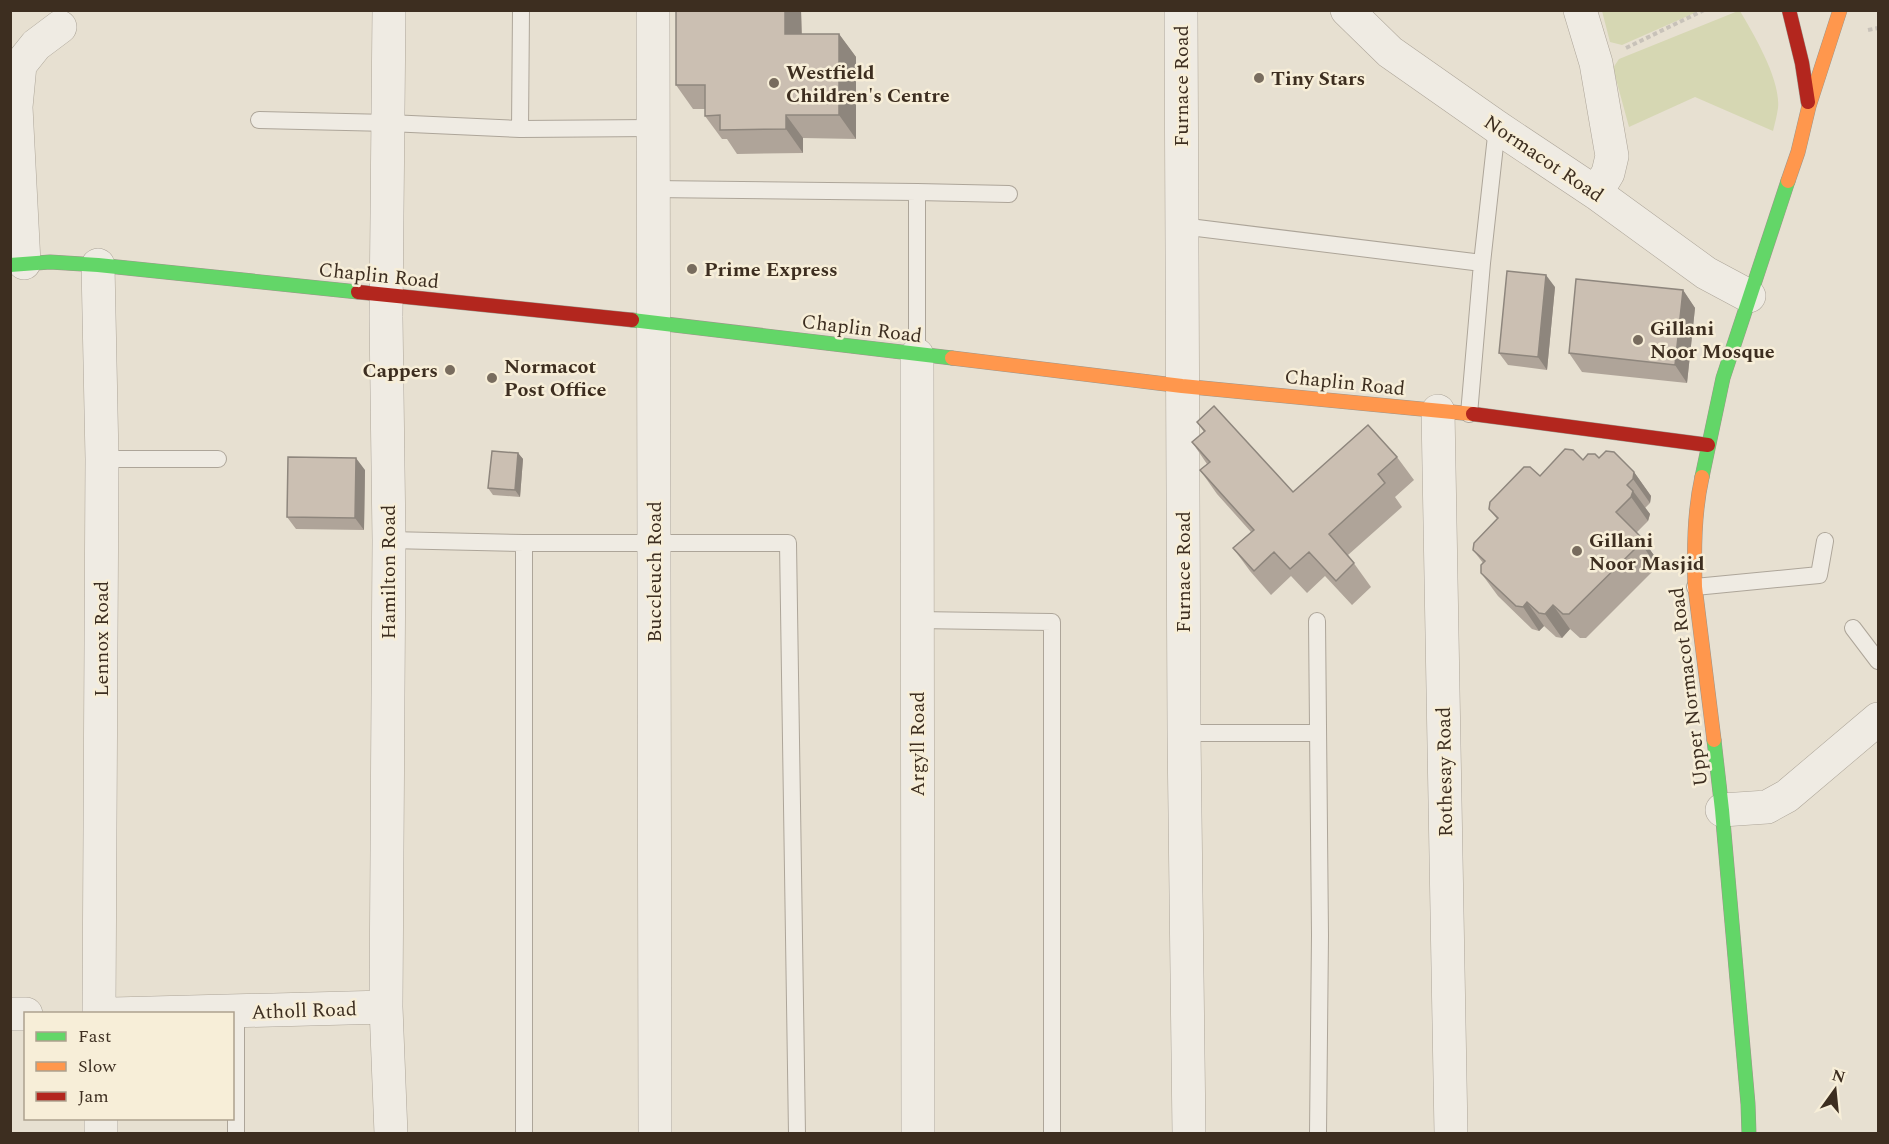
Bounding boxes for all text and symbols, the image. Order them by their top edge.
street label: Furnace Road [1167,25,1197,147]
place label: Westfield Children's Centre [786,58,950,111]
place label: Tiny Stars [1271,64,1365,94]
marker: Tiny Stars [1252,71,1266,85]
marker: Westfield Children's Centre [767,76,781,90]
street label: Normacot Road [1477,107,1610,210]
street label: Chaplin Road [317,255,441,297]
place label: Prime Express [704,255,838,285]
marker: Prime Express [685,262,699,276]
street label: Chaplin Road [800,307,924,351]
place label: Gillani Noor Mosque [1650,314,1775,367]
marker: Gillani Noor Mosque [1631,333,1645,347]
place label: Normacot Post Office [504,352,607,405]
place label: Cappers [362,356,438,386]
street label: Chaplin Road [1283,362,1407,404]
marker: Cappers [443,363,457,377]
marker: Normacot Post Office [485,371,499,385]
street label: Buccleuch Road [640,501,670,643]
street label: Hamilton Road [374,505,404,639]
street label: Furnace Road [1169,511,1199,633]
place label: Gillani Noor Masjid [1589,526,1705,579]
marker: Gillani Noor Masjid [1570,544,1584,558]
street label: Lennox Road [87,581,117,697]
street label: Upper Normacot Road [1662,586,1716,788]
street label: Argyll Road [903,691,933,797]
street label: Rothesay Road [1429,707,1461,837]
street label: Atholl Road [251,994,357,1028]
legend [24,1012,234,1120]
text: Fast [78,1023,111,1050]
text: Slow [78,1053,117,1080]
north arrow [1805,1060,1865,1120]
text: N [1829,1063,1848,1090]
text: Jam [78,1083,109,1110]

